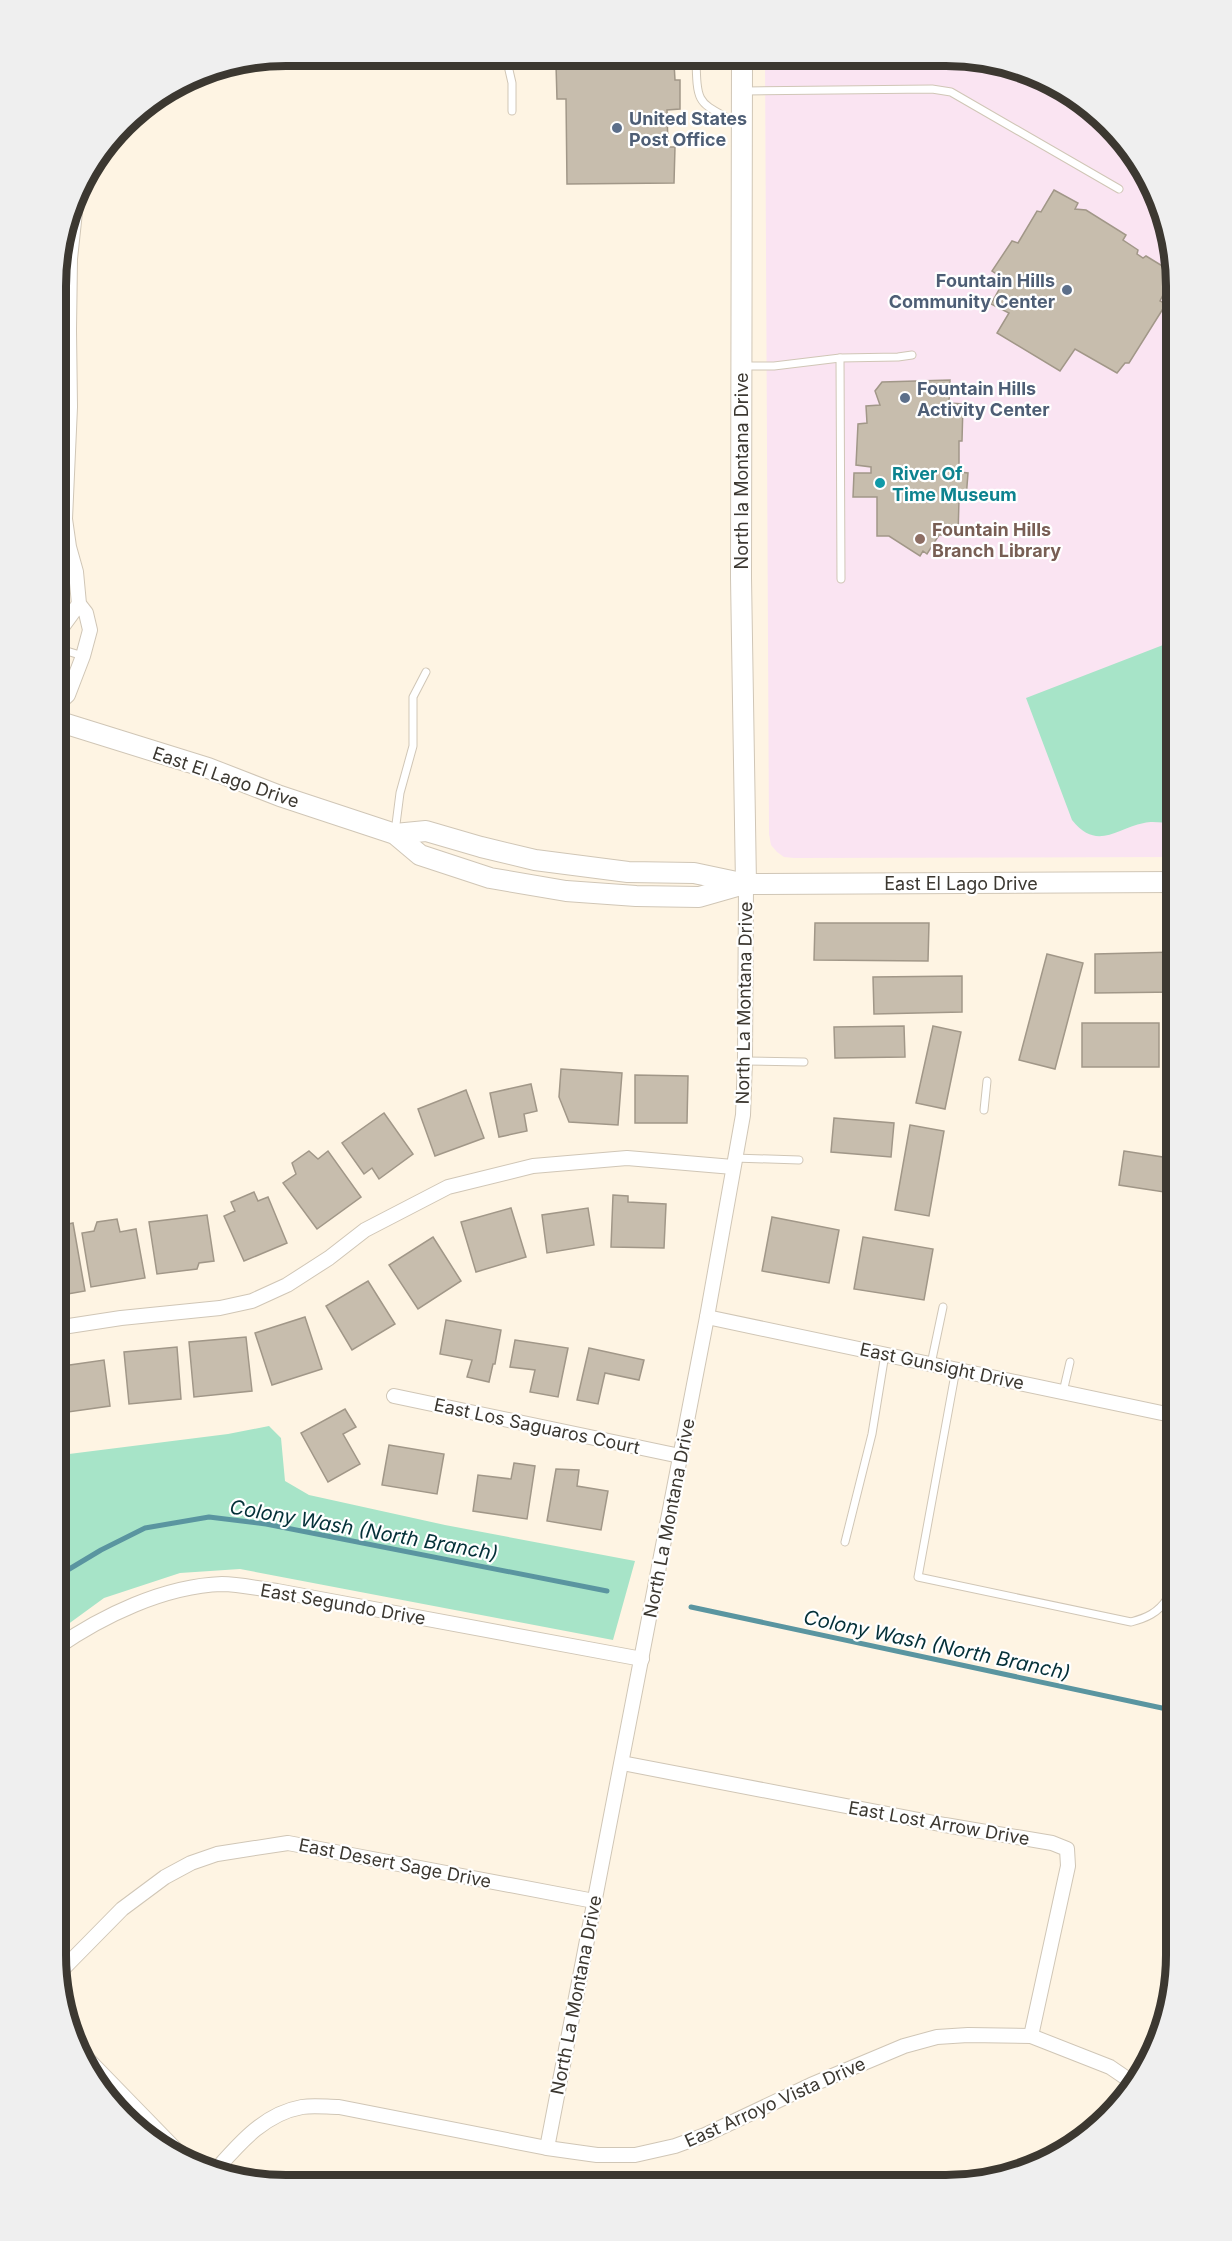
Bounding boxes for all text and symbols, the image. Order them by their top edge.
place label: United States Post Office [629,108,747,150]
marker: United States Post Office [610,121,624,135]
place label: Fountain Hills Community Center [889,270,1055,312]
marker: Fountain Hills Community Center [1060,283,1074,297]
street label: North la Montana Drive [731,373,752,569]
place label: Fountain Hills Activity Center [917,378,1050,420]
marker: Fountain Hills Activity Center [898,391,912,405]
place label: River Of Time Museum [892,463,1017,505]
marker: River Of Time Museum [873,476,887,490]
place label: Fountain Hills Branch Library [932,519,1061,561]
marker: Fountain Hills Branch Library [913,532,927,546]
street label: East El Lago Drive [150,742,302,812]
street label: East El Lago Drive [884,873,1038,894]
street label: North La Montana Drive [732,902,756,1104]
street label: East Gunsight Drive [858,1338,1026,1394]
street label: East Los Saguaros Court [432,1394,642,1458]
street label: North La Montana Drive [639,1417,699,1619]
water label: Colony Wash (North Branch) [228,1495,500,1565]
street label: East Segundo Drive [259,1579,427,1629]
water label: Colony Wash (North Branch) [801,1605,1073,1685]
street label: East Lost Arrow Drive [847,1797,1031,1849]
street label: East Desert Sage Drive [297,1834,493,1892]
street label: North La Montana Drive [546,1894,606,2096]
street label: East Arroyo Vista Drive [681,2053,869,2151]

